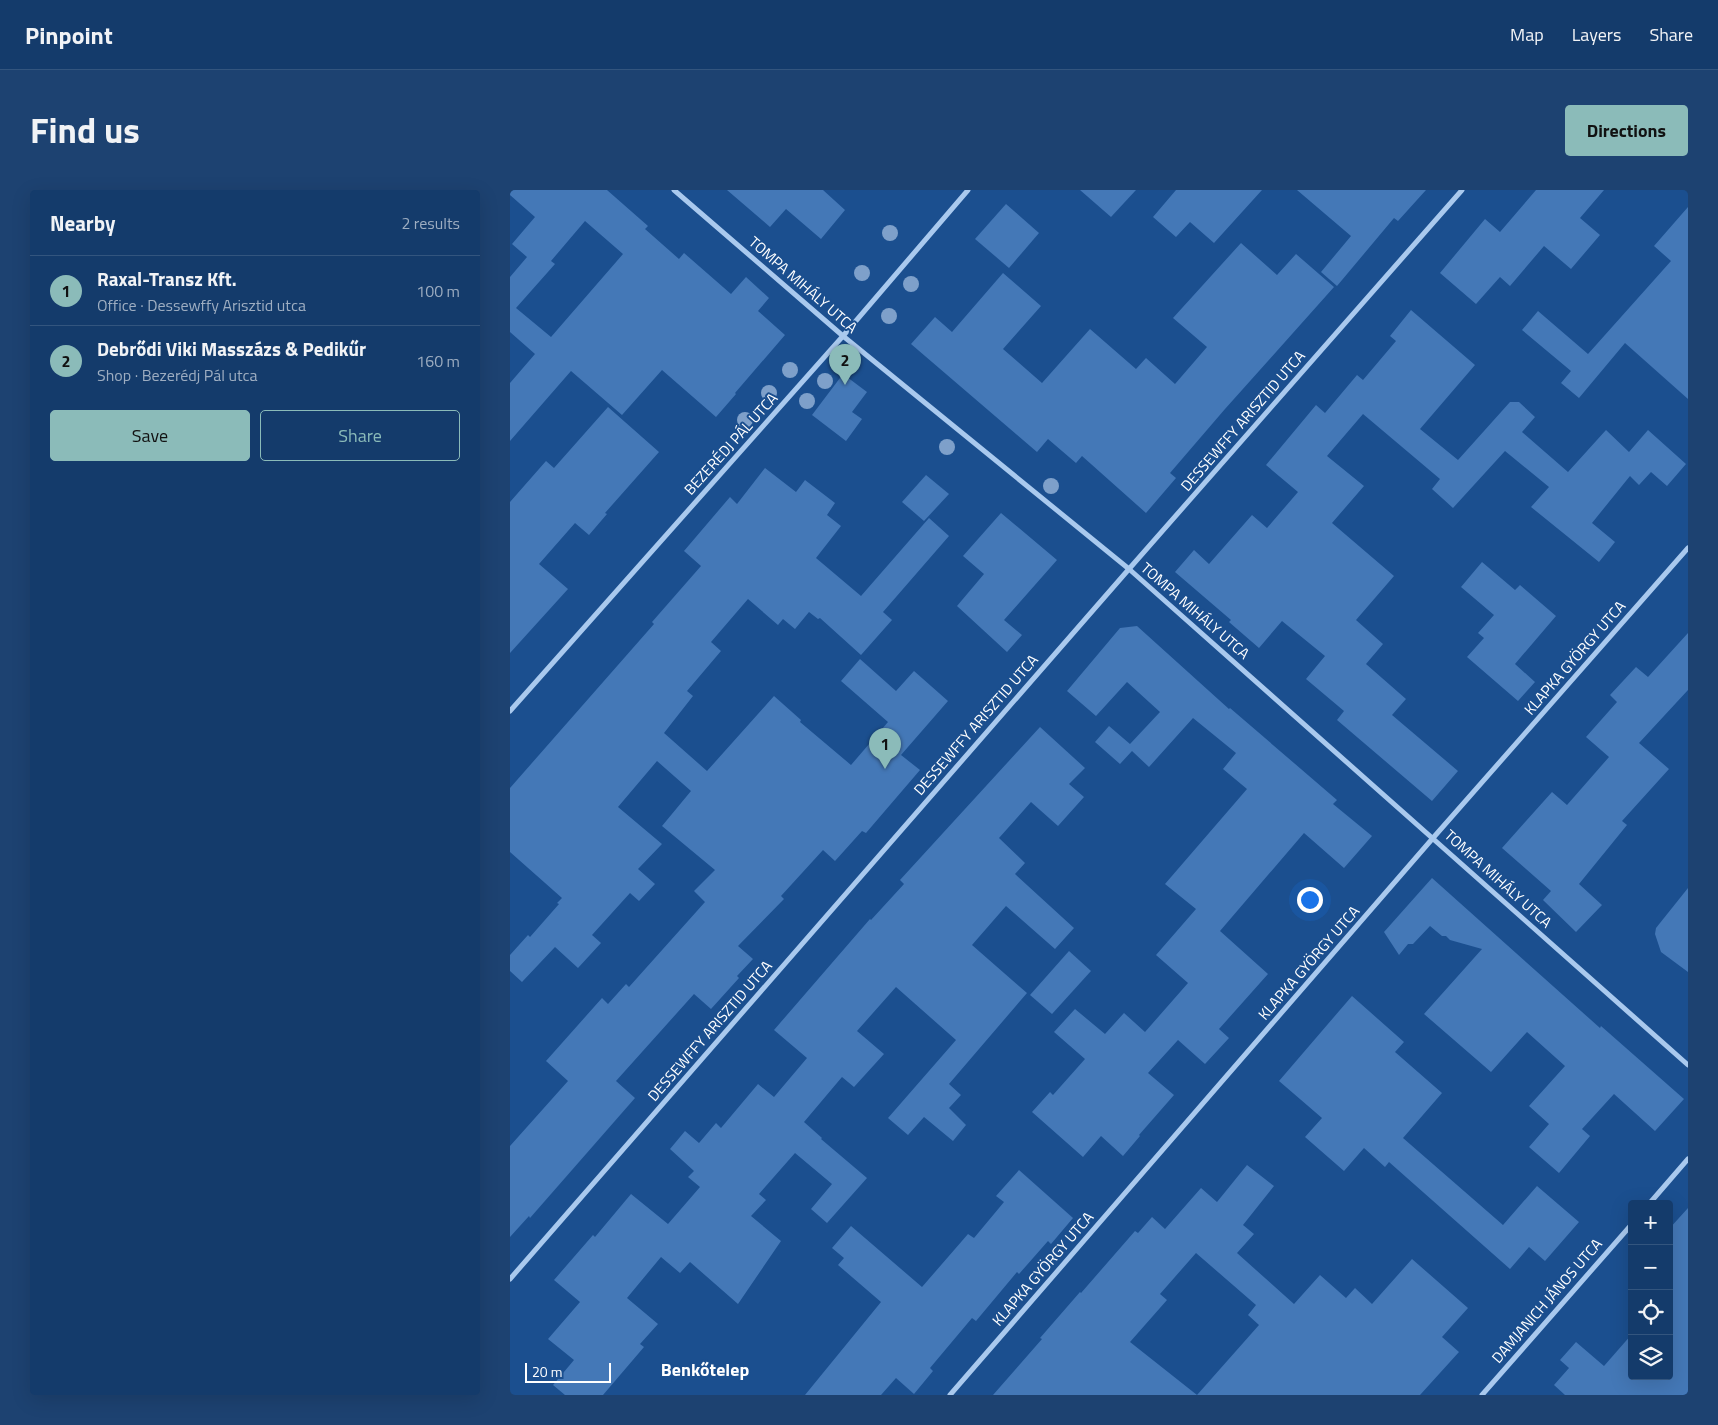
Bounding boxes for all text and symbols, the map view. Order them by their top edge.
text: Pinpoint [25,17,113,53]
text: Map [1510,21,1544,48]
text: Layers [1572,21,1621,48]
text: Share [1649,21,1693,48]
text: Find us [30,103,140,157]
button: Directions [1565,105,1688,156]
text: Nearby [50,207,115,239]
text: 2 results [401,211,460,235]
street label: TOMPA MIHÁLY UTCA [744,231,863,339]
text: Raxal-Transz Kft. [97,264,237,293]
text: 1 [62,279,70,303]
text: 100 m [416,279,460,303]
text: Office · Dessewffy Arisztid utca [97,293,306,317]
text: Debrődi Viki Masszázs & Pedikűr [97,334,366,363]
pin: 2 [829,344,861,385]
street label: DESSEWFFY ARISZTID UTCA [1175,345,1310,496]
text: 2 [62,349,70,373]
text: 160 m [416,349,460,373]
text: Shop · Bezerédj Pál utca [97,363,258,387]
street label: BEZERÉDJ PÁL UTCA [678,387,783,500]
button: Save [50,410,250,461]
button: Share [260,410,460,461]
street label: TOMPA MIHÁLY UTCA [1136,557,1255,665]
street label: KLAPKA GYÖRGY UTCA [1518,595,1631,720]
street label: DESSEWFFY ARISZTID UTCA [908,649,1043,800]
pin: 1 [869,728,901,769]
street label: TOMPA MIHÁLY UTCA [1439,824,1557,933]
your location [1297,887,1323,913]
street label: KLAPKA GYÖRGY UTCA [1252,900,1365,1025]
street label: DESSEWFFY ARISZTID UTCA [642,955,777,1106]
map controls [1628,1200,1673,1380]
button: + [1628,1200,1673,1245]
street label: KLAPKA GYÖRGY UTCA [986,1206,1099,1331]
street label: DAMJANICH JÁNOS UTCA [1486,1233,1607,1368]
button: − [1628,1245,1673,1290]
button: locate [1628,1290,1673,1335]
button: layers [1628,1335,1673,1380]
district label: Benkőtelep [661,1356,749,1383]
scale bar [525,1360,611,1383]
text: 20 m [532,1361,562,1382]

